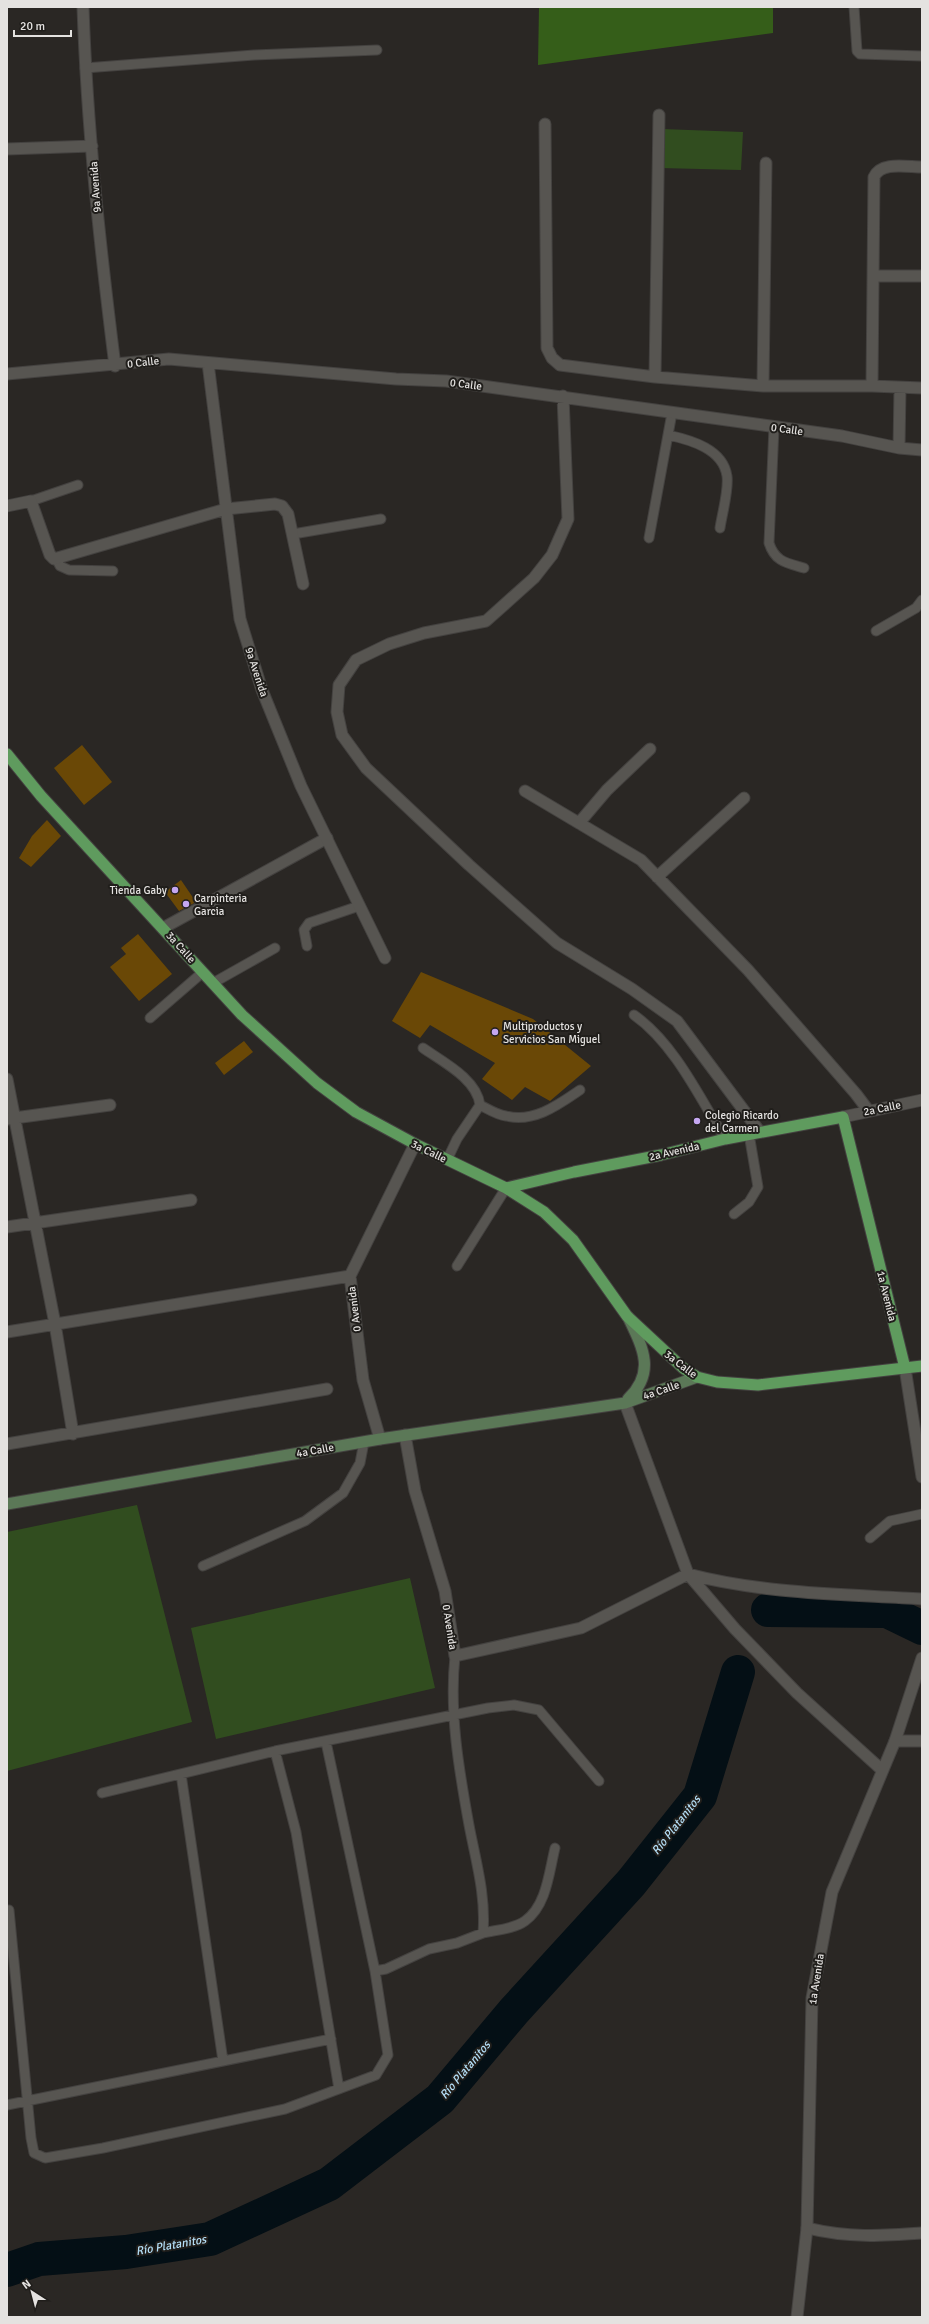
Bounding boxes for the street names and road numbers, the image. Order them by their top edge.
street label: 9a Avenida [87,161,104,213]
street label: 0 Calle [126,354,160,371]
street label: 0 Calle [449,376,483,393]
street label: 0 Calle [770,421,804,438]
street label: 9a Avenida [242,646,271,699]
street label: 3a Calle [163,929,198,966]
street label: 2a Calle [862,1099,902,1118]
street label: 3a Calle [409,1137,449,1166]
street label: 2a Avenida [648,1139,701,1164]
street label: 1a Avenida [874,1270,899,1323]
street label: 0 Avenida [345,1285,364,1332]
street label: 3a Calle [662,1348,700,1381]
street label: 4a Calle [641,1378,681,1403]
street label: 4a Calle [295,1441,335,1460]
street label: 0 Avenida [440,1604,460,1651]
street label: 1a Avenida [806,1952,827,2005]

